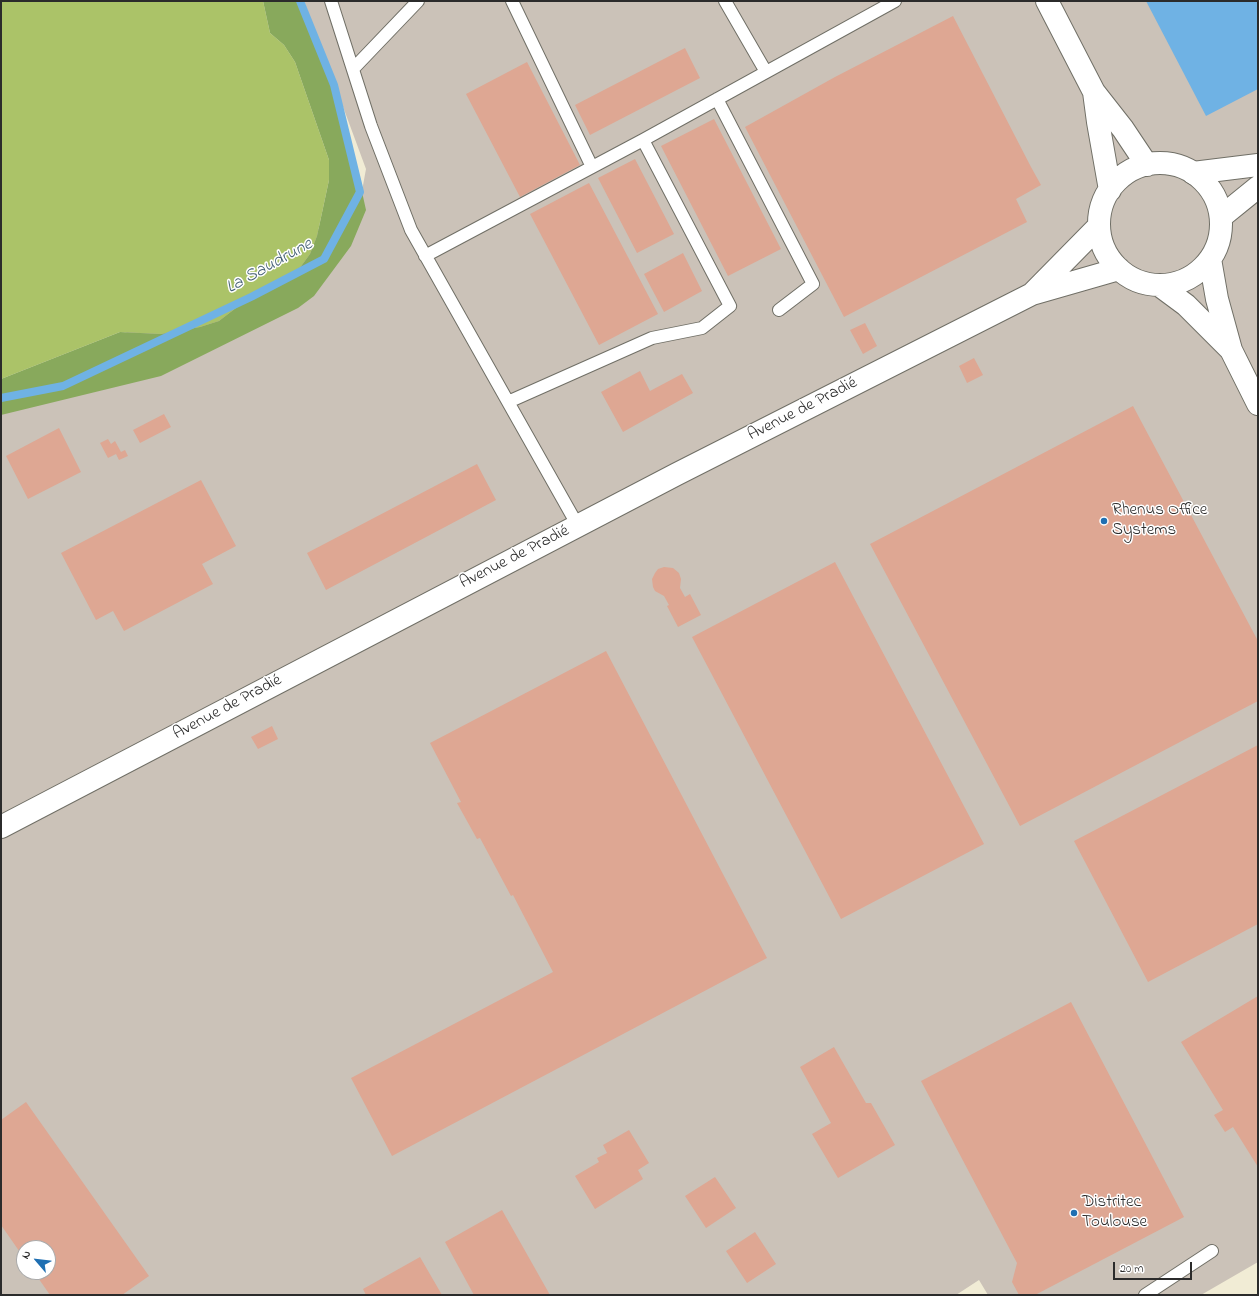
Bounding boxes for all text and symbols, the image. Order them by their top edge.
water label: La Saudrune [223,234,317,300]
street label: Avenue de Pradié [745,374,861,446]
place label: Rhenus Office Systems [1112,501,1207,541]
marker: Rhenus Office Systems [1099,516,1109,526]
street label: Avenue de Pradié [457,522,573,594]
street label: Avenue de Pradié [170,671,286,745]
place label: Distritec Toulouse [1082,1193,1147,1233]
marker: Distritec Toulouse [1069,1208,1079,1218]
north arrow [16,1240,56,1280]
text: N [17,1248,35,1262]
scale bar [1115,1254,1194,1280]
text: 20 m [1120,1260,1143,1278]

